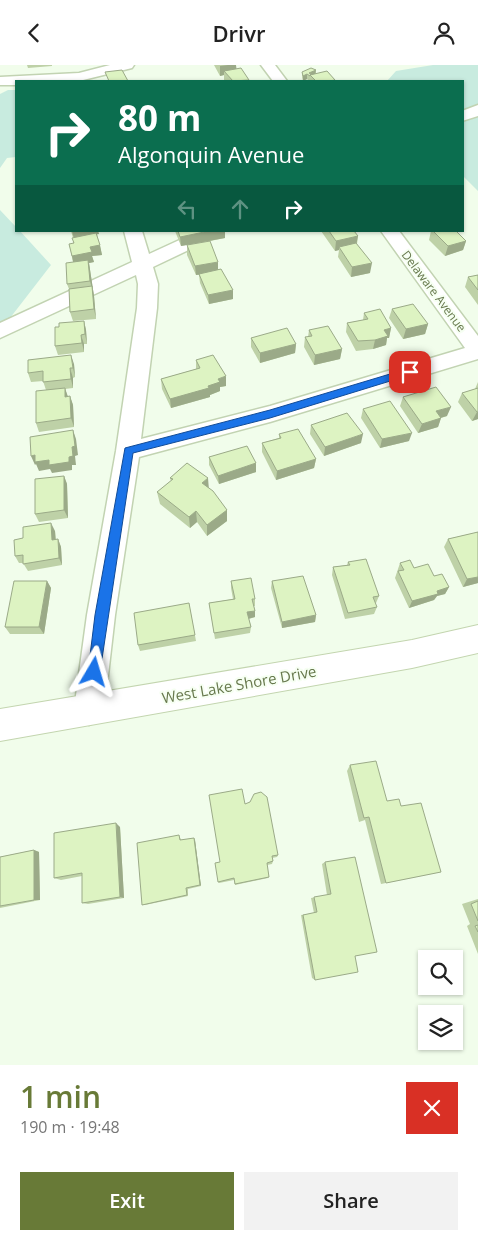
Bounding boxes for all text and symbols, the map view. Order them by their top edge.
text: Drivr [212,18,266,48]
icon: back [20,19,48,47]
icon: person [430,19,458,47]
text: 80 m [118,94,201,141]
icon: right [35,100,100,165]
text: Algonquin Avenue [118,139,304,169]
icon: left [173,195,201,223]
icon: ahead [226,195,254,223]
icon: right [279,195,307,223]
street label: Delaware Avenue [398,247,470,335]
pin [389,351,431,393]
icon: arrive [396,358,424,386]
position arrow [67,645,119,697]
street label: West Lake Shore Drive [160,661,318,707]
map controls [418,950,463,1050]
button: search [418,950,463,995]
button: layers [418,1005,463,1050]
text: 1 min [20,1076,101,1117]
button: close [406,1082,458,1134]
text: 190 m · 19:48 [20,1116,120,1138]
button: Exit [20,1172,234,1230]
button: Share [244,1172,458,1230]

